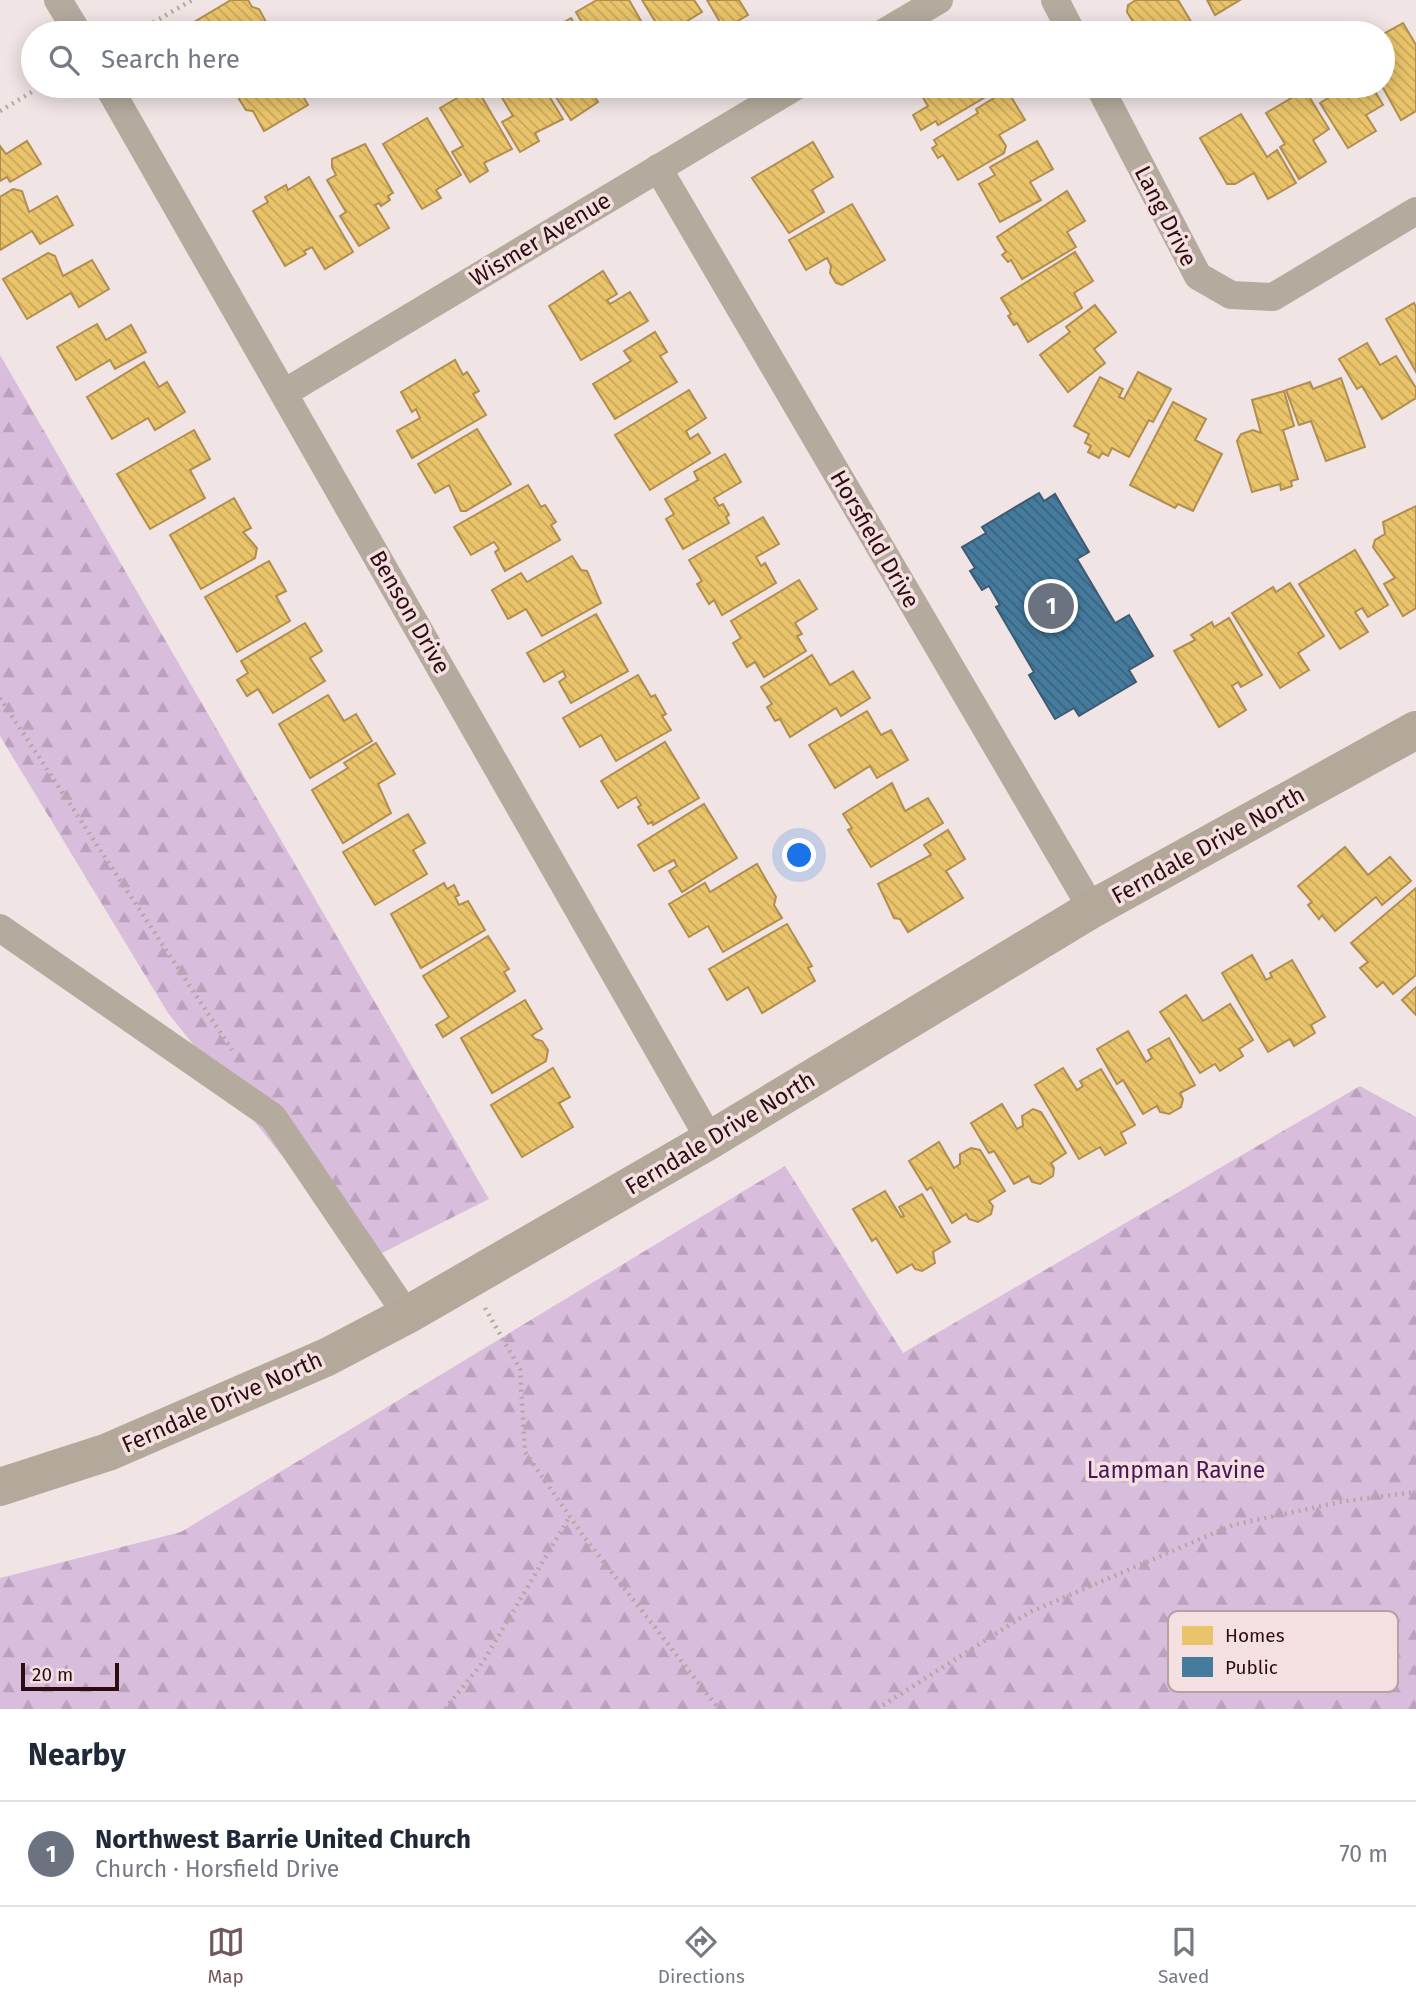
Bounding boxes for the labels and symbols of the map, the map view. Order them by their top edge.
street label: Lang Drive [1129,161,1203,271]
street label: Wismer Avenue [464,186,616,292]
street label: Horsfield Drive [824,465,926,613]
street label: Benson Drive [363,545,457,679]
pin: 1 [1028,580,1074,632]
street label: Ferndale Drive North [1107,780,1309,910]
your location [782,838,816,872]
street label: Ferndale Drive North [620,1065,820,1201]
street label: Ferndale Drive North [117,1345,327,1459]
park label: Lampman Ravine [1087,1456,1265,1484]
legend [1168,1611,1398,1692]
text: Homes [1225,1624,1285,1647]
text: Public [1225,1656,1278,1679]
scale bar [21,1660,119,1692]

